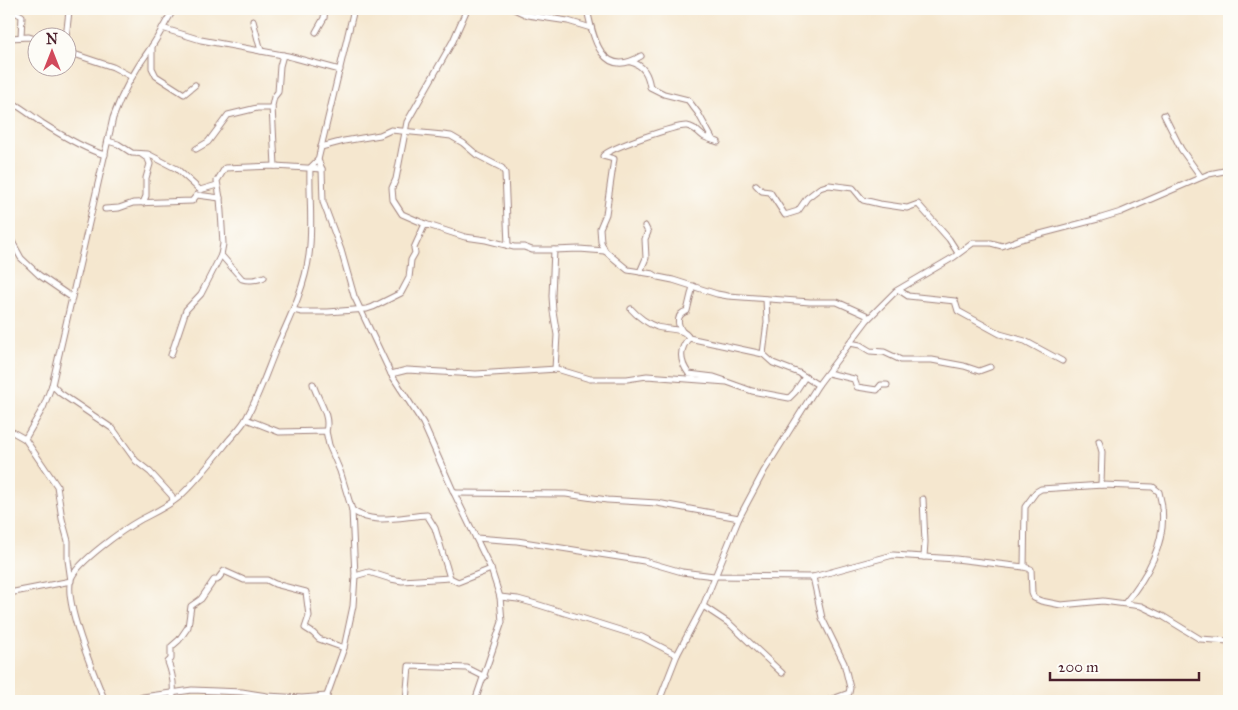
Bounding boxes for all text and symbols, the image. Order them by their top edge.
north arrow [28,28,78,78]
text: N [46,31,58,48]
scale bar [1050,650,1199,682]
text: 200 m [1058,658,1099,676]

